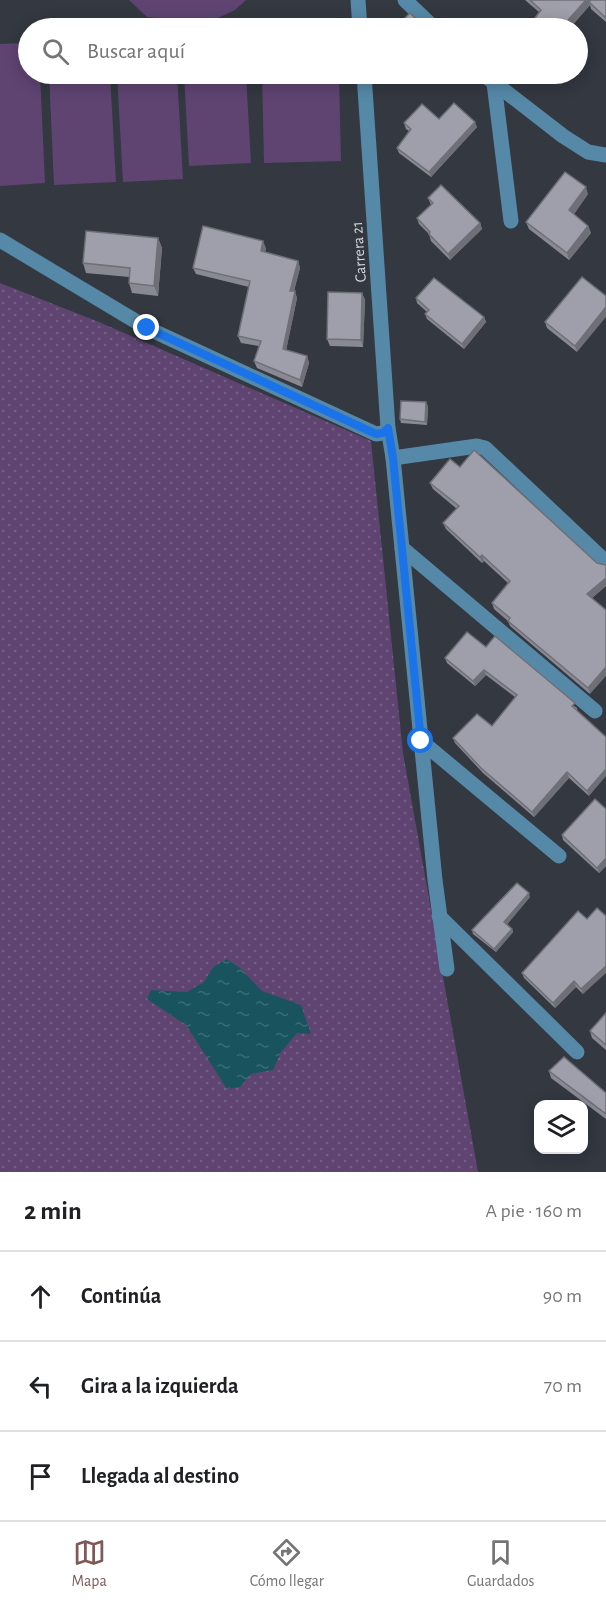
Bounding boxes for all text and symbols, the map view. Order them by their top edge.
search box [18,18,588,84]
icon: search [39,35,72,68]
text: Buscar aquí [87,40,185,62]
street label: Carrera 21 [349,221,369,283]
route end [133,314,159,340]
route start [407,727,433,753]
map controls [534,1100,588,1154]
button: layers [534,1100,588,1154]
text: 2 min [24,1198,82,1224]
text: A pie · 160 m [486,1201,582,1221]
icon: ahead [24,1280,57,1313]
text: Continúa [81,1285,161,1307]
text: 90 m [543,1286,582,1306]
icon: left [24,1370,57,1403]
text: Gira a la izquierda [81,1375,239,1397]
text: 70 m [544,1376,582,1396]
icon: arrive [24,1460,57,1493]
text: Llegada al destino [81,1465,239,1487]
tab: Mapa [71,1536,107,1591]
tab: Cómo llegar [250,1536,324,1591]
tab: Guardados [467,1536,535,1591]

